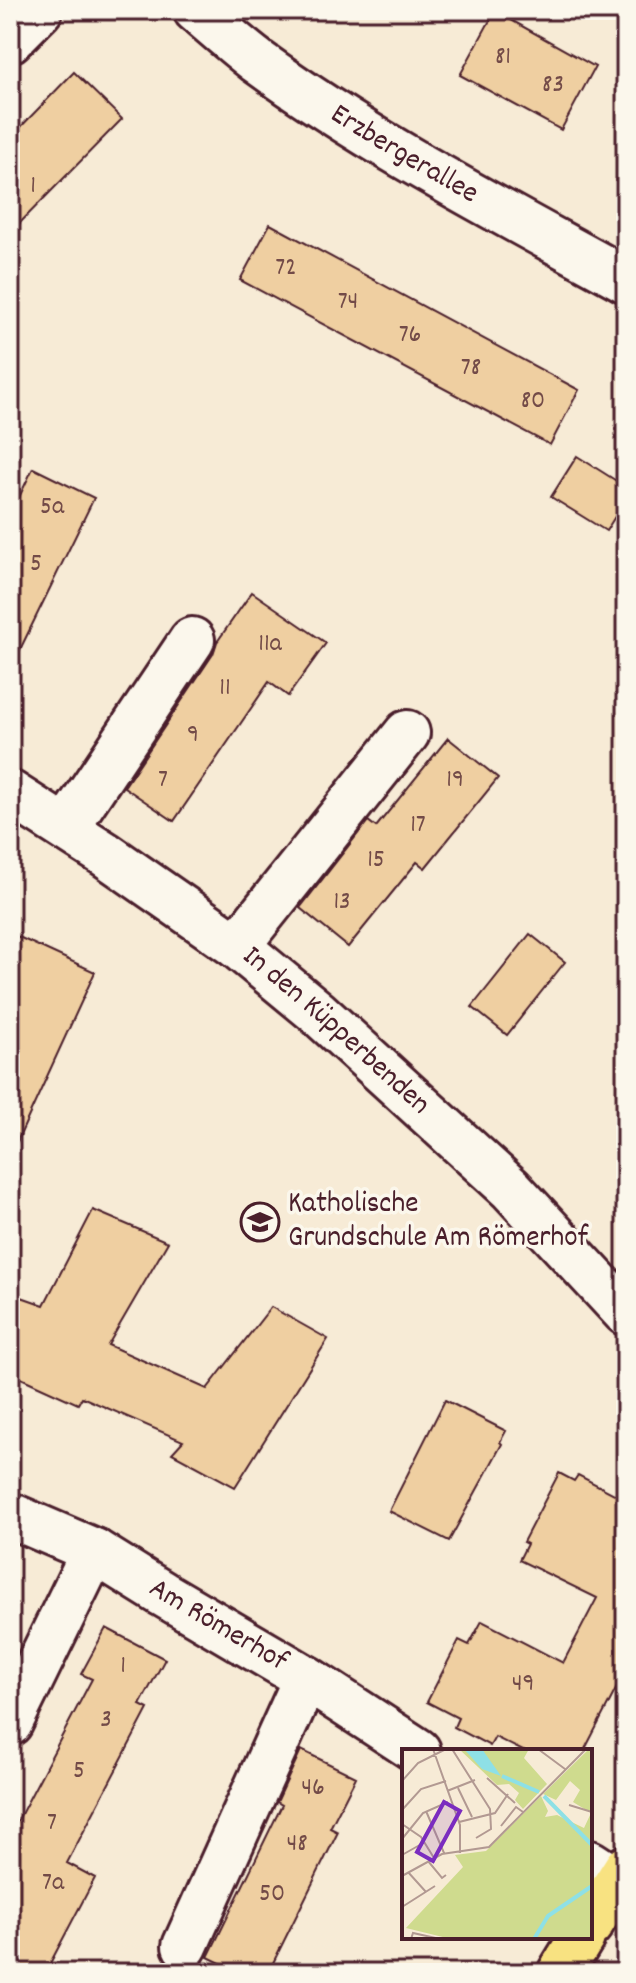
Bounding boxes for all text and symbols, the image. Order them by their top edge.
house number: 81 [495,39,511,76]
house number: 83 [542,67,564,104]
street label: Erzbergerallee [321,94,486,216]
house number: 1 [30,168,36,205]
house number: 72 [275,250,297,287]
house number: 74 [338,284,358,321]
house number: 76 [399,317,421,354]
house number: 78 [461,350,481,387]
house number: 80 [521,383,545,420]
house number: 5a [40,489,65,526]
house number: 5 [30,546,42,583]
house number: 11a [258,626,283,663]
house number: 11 [219,670,231,707]
house number: 9 [187,717,199,754]
house number: 7 [158,762,168,799]
house number: 19 [446,762,464,799]
house number: 17 [410,807,426,844]
house number: 15 [367,842,385,879]
house number: 13 [333,884,351,921]
street label: In den Küpperbenden [232,936,439,1126]
place label: Katholische Grundschule Am Römerhof [288,1184,590,1261]
school or university icon: Katholische Grundschule Am Römerhof [239,1201,281,1243]
street label: Am Römerhof [140,1568,296,1684]
house number: 1 [120,1648,126,1685]
house number: 49 [512,1666,534,1703]
house number: 3 [100,1702,112,1739]
inset map [402,1749,592,1939]
house number: 5 [73,1753,85,1790]
house number: 46 [301,1770,325,1807]
house number: 7 [47,1805,57,1842]
house number: 48 [286,1826,308,1863]
house number: 7a [42,1865,65,1902]
house number: 50 [259,1876,285,1913]

